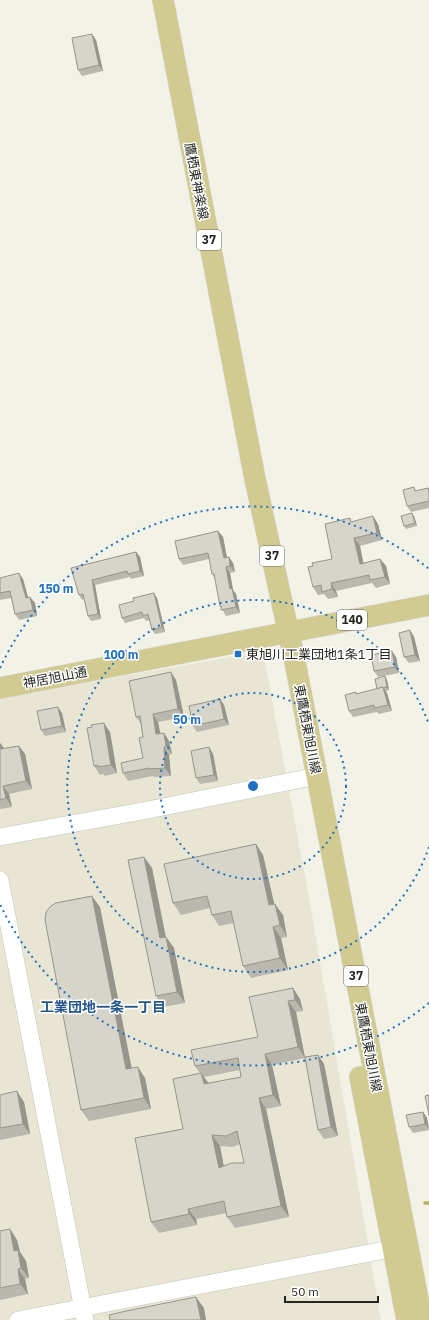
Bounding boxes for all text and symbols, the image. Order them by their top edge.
street label: 鷹栖東神楽線 [181,141,212,221]
road number: 37 [197,230,221,250]
road number: 37 [260,546,284,566]
text: 150 m [38,581,74,596]
road number: 140 [337,610,367,630]
place label: 東旭川工業団地1条1丁目 [246,646,392,663]
text: 100 m [103,647,139,662]
marker: 東旭川工業団地1条1丁目 [233,649,243,659]
street label: 神居旭山通 [22,663,89,692]
street label: 東鷹栖東旭川線 [290,683,325,775]
text: 50 m [173,712,201,727]
centre of rings [246,779,260,793]
road number: 37 [344,966,368,986]
district label: 工業団地一条一丁目 [40,998,166,1016]
street label: 東鷹栖東旭川線 [351,1001,386,1093]
scale bar [285,1278,378,1304]
text: 50 m [291,1284,319,1299]

